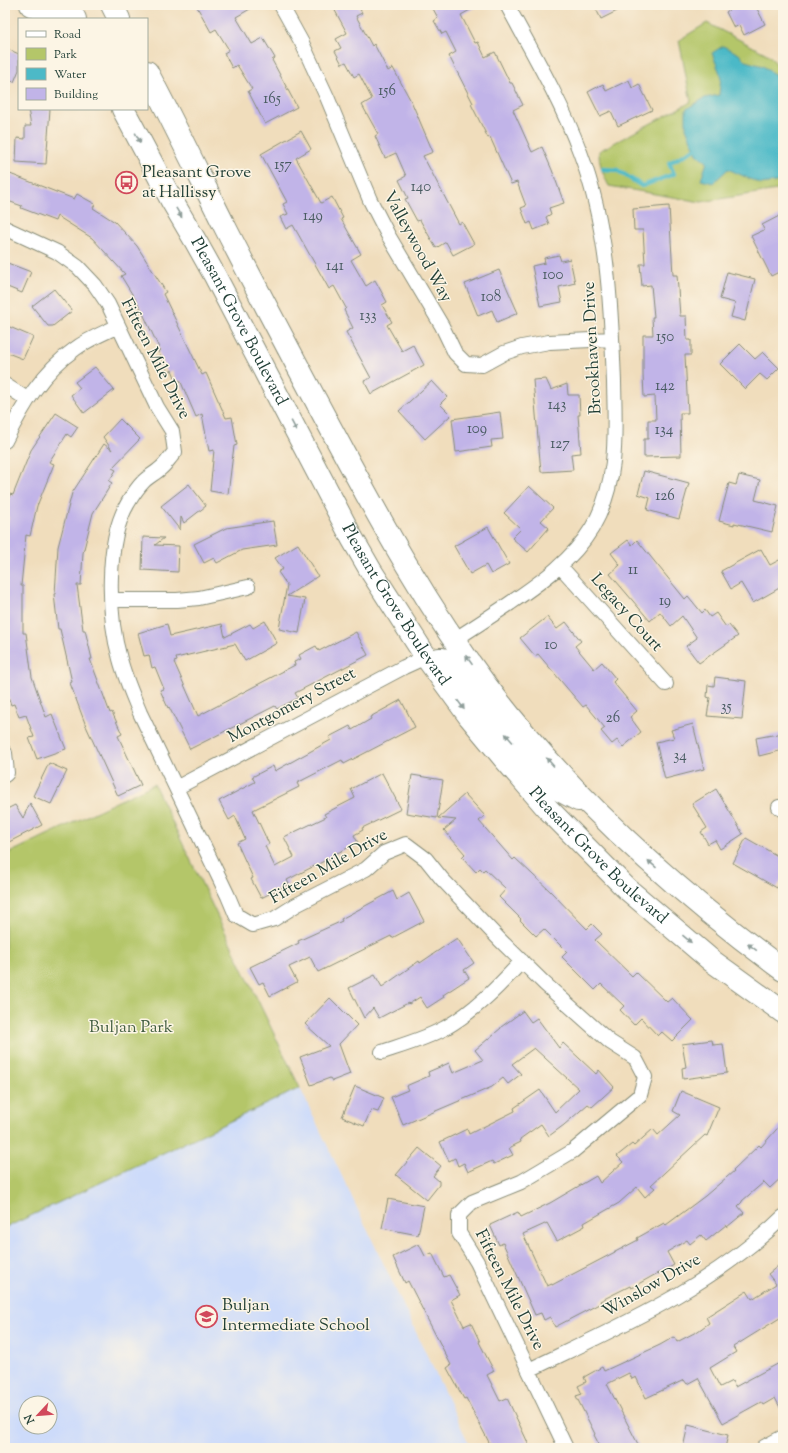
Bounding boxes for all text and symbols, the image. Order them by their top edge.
legend [18,18,148,110]
text: Road [54,26,81,44]
text: Park [54,46,77,64]
text: Water [54,66,87,84]
house number: 156 [378,81,396,102]
text: Building [54,86,98,104]
house number: 165 [263,89,281,110]
one-way arrow [135,132,141,144]
house number: 157 [274,155,292,176]
place label: Pleasant Grove at Hallissy [142,161,251,205]
bus stop icon: Pleasant Grove at Hallissy [113,170,139,196]
house number: 140 [411,177,431,198]
street label: Valleywood Way [376,187,458,308]
house number: 149 [303,206,323,227]
one-way arrow [175,208,183,218]
street label: Pleasant Grove Boulevard [184,233,293,410]
house number: 141 [326,256,344,277]
house number: 100 [543,265,563,286]
street label: Brookhaven Drive [578,281,608,415]
house number: 108 [481,287,501,308]
street label: Fifteen Mile Drive [114,294,196,424]
house number: 133 [359,306,377,327]
house number: 150 [656,327,674,348]
house number: 142 [655,376,675,397]
house number: 143 [548,395,566,416]
house number: 109 [467,419,487,440]
one-way arrow [290,420,297,432]
house number: 134 [655,420,674,441]
house number: 127 [550,434,570,455]
house number: 126 [655,486,675,507]
street label: Pleasant Grove Boulevard [335,520,455,691]
house number: 11 [628,560,638,581]
street label: Legacy Court [584,569,668,658]
house number: 19 [659,591,671,612]
house number: 10 [545,635,558,656]
one-way arrow [465,655,473,666]
street label: Montgomery Street [224,662,360,750]
house number: 35 [720,697,732,718]
one-way arrow [457,700,465,710]
house number: 26 [606,708,620,729]
one-way arrow [504,733,513,744]
house number: 34 [673,746,687,767]
one-way arrow [546,756,555,767]
street label: Pleasant Grove Boulevard [522,782,673,931]
street label: Fifteen Mile Drive [266,823,393,911]
one-way arrow [646,859,657,868]
one-way arrow [682,935,692,944]
one-way arrow [746,943,757,951]
park label: Buljan Park [89,1016,173,1040]
street label: Fifteen Mile Drive [468,1225,550,1355]
street label: Winslow Drive [598,1248,706,1324]
place label: Buljan Intermediate School [222,1294,370,1338]
school or university icon: Buljan Intermediate School [193,1303,219,1329]
north arrow [18,1395,58,1435]
text: N [21,1411,39,1427]

